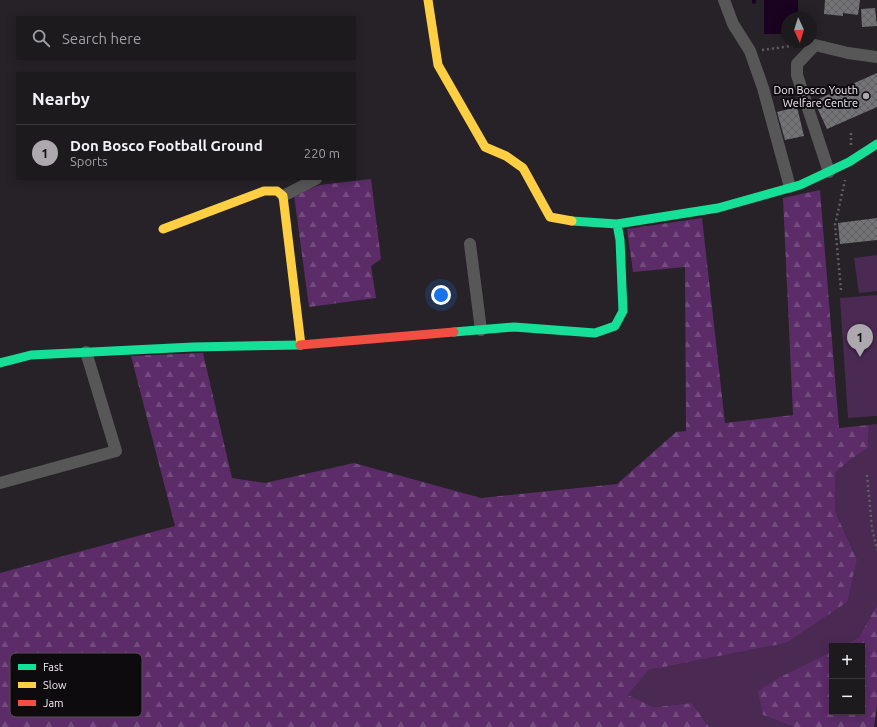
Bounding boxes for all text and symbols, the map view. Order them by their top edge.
north arrow [781,12,817,48]
search box [16,16,356,60]
icon: search [30,27,52,49]
text: Search here [62,30,141,47]
place label: Don Bosco Youth Welfare Centre [774,84,858,109]
text: Nearby [32,89,90,108]
marker: Don Bosco Youth Welfare Centre [861,91,871,101]
text: Don Bosco Football Ground [70,137,263,154]
text: 1 [41,146,49,160]
text: 220 m [304,146,340,160]
text: Sports [70,154,108,168]
your location [431,285,451,305]
pin: 1 [847,324,873,357]
map controls [829,643,865,715]
button: + [829,643,865,679]
legend [10,653,142,717]
text: Fast [43,661,64,673]
text: Slow [43,679,67,691]
button: − [829,679,865,715]
text: Jam [43,697,64,709]

